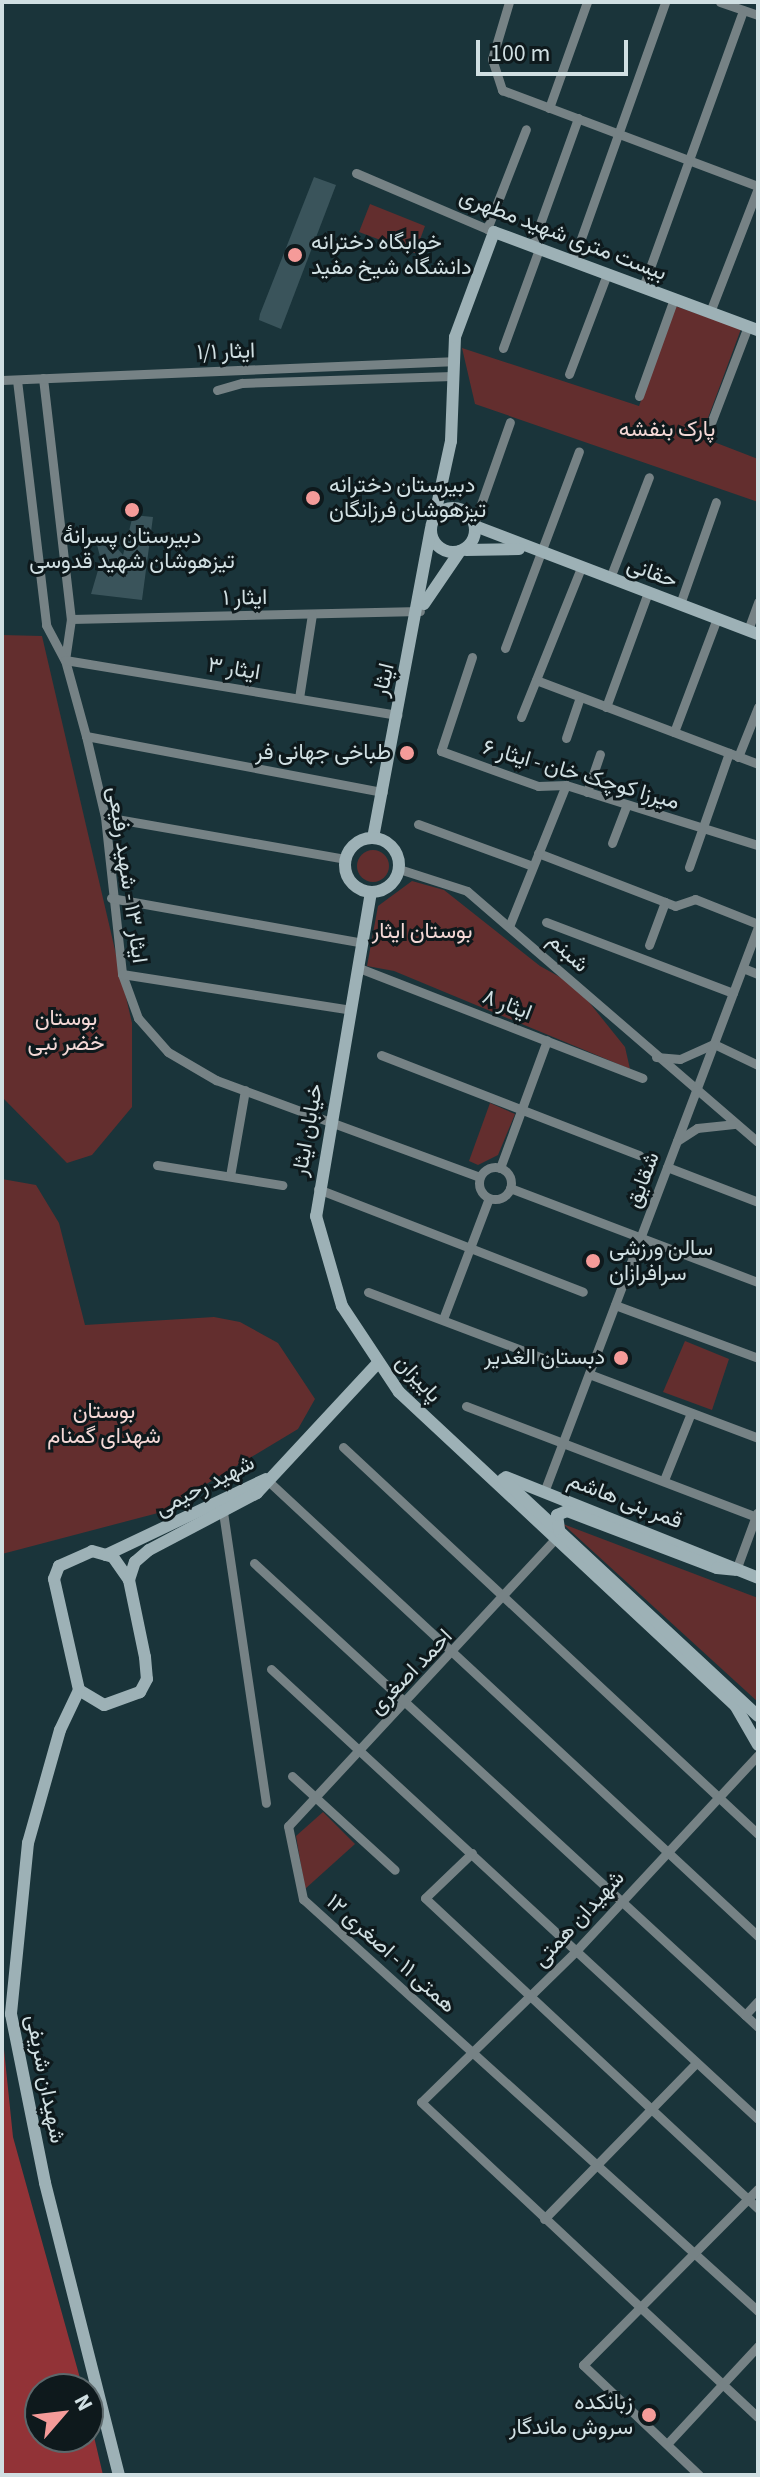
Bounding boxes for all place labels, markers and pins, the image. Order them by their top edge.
place label: خوابگاه دخترانه دانشگاه شیخ مفید [311,229,472,280]
marker: خوابگاه دخترانه دانشگاه شیخ مفید [286,246,304,264]
place label: دبیرستان دخترانه تیزهوشان فرزانگان [329,472,486,524]
marker: دبیرستان دخترانه تیزهوشان فرزانگان [304,489,322,507]
marker: دبیرستان پسرانهٔ تیزهوشان شهید قدوسی [123,501,141,519]
place label: دبیرستان پسرانهٔ تیزهوشان شهید قدوسی [29,523,235,574]
place label: طباخی جهانی فر [255,740,391,766]
marker: طباخی جهانی فر [398,744,416,762]
place label: سالن ورزشی سرافرازان [609,1235,713,1286]
marker: سالن ورزشی سرافرازان [584,1252,602,1270]
place label: دبستان الغدیر [484,1345,605,1371]
marker: دبستان الغدیر [612,1349,630,1367]
place label: زبانکده سروش ماندگار [509,2389,633,2440]
marker: زبانکده سروش ماندگار [640,2406,658,2424]

